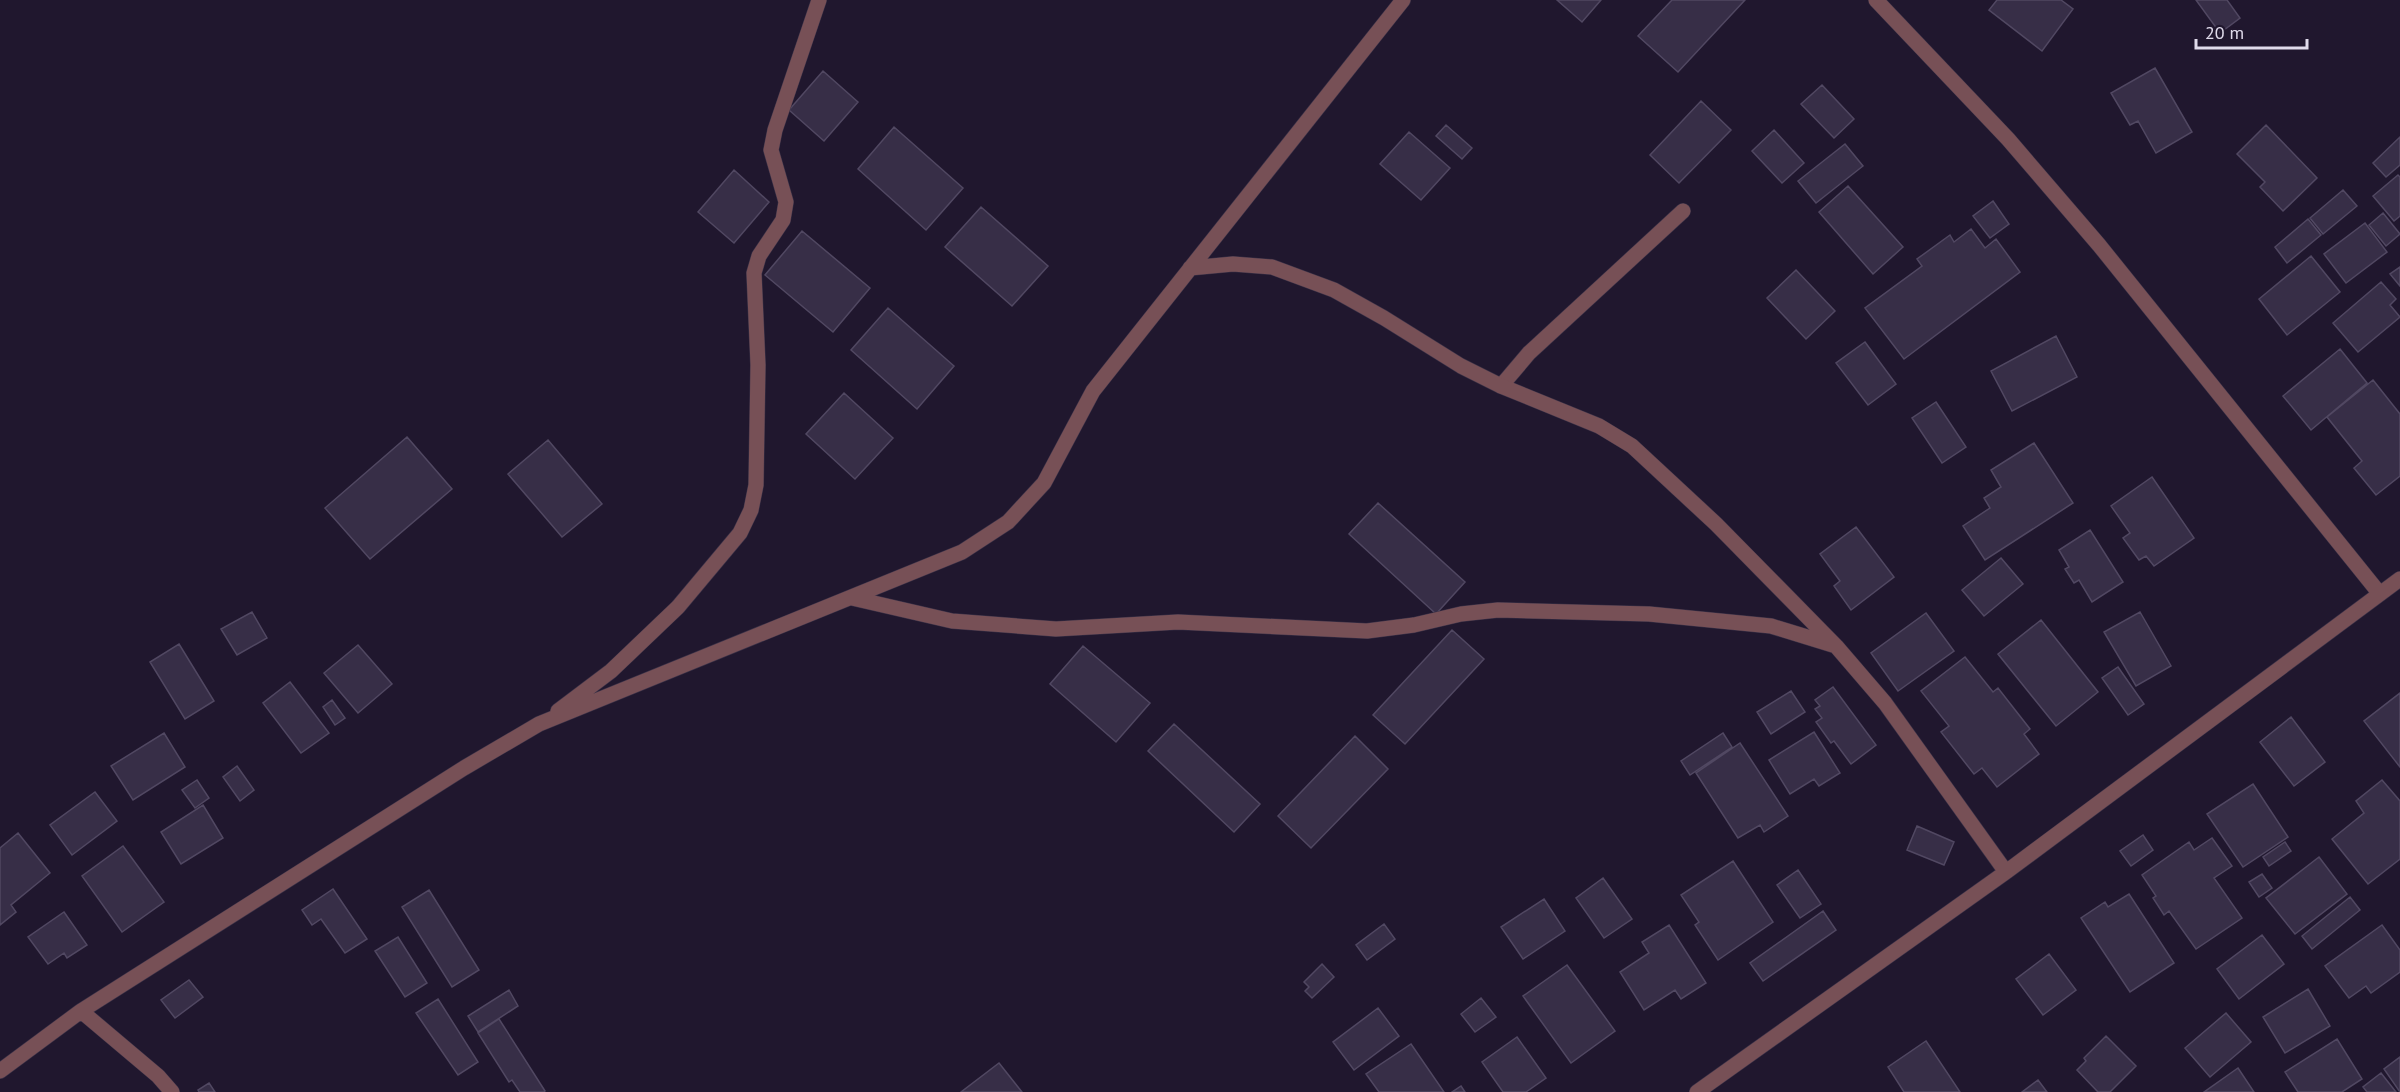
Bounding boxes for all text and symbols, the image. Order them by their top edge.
scale bar [2196,12,2307,50]
text: 20 m [2205,21,2244,44]

